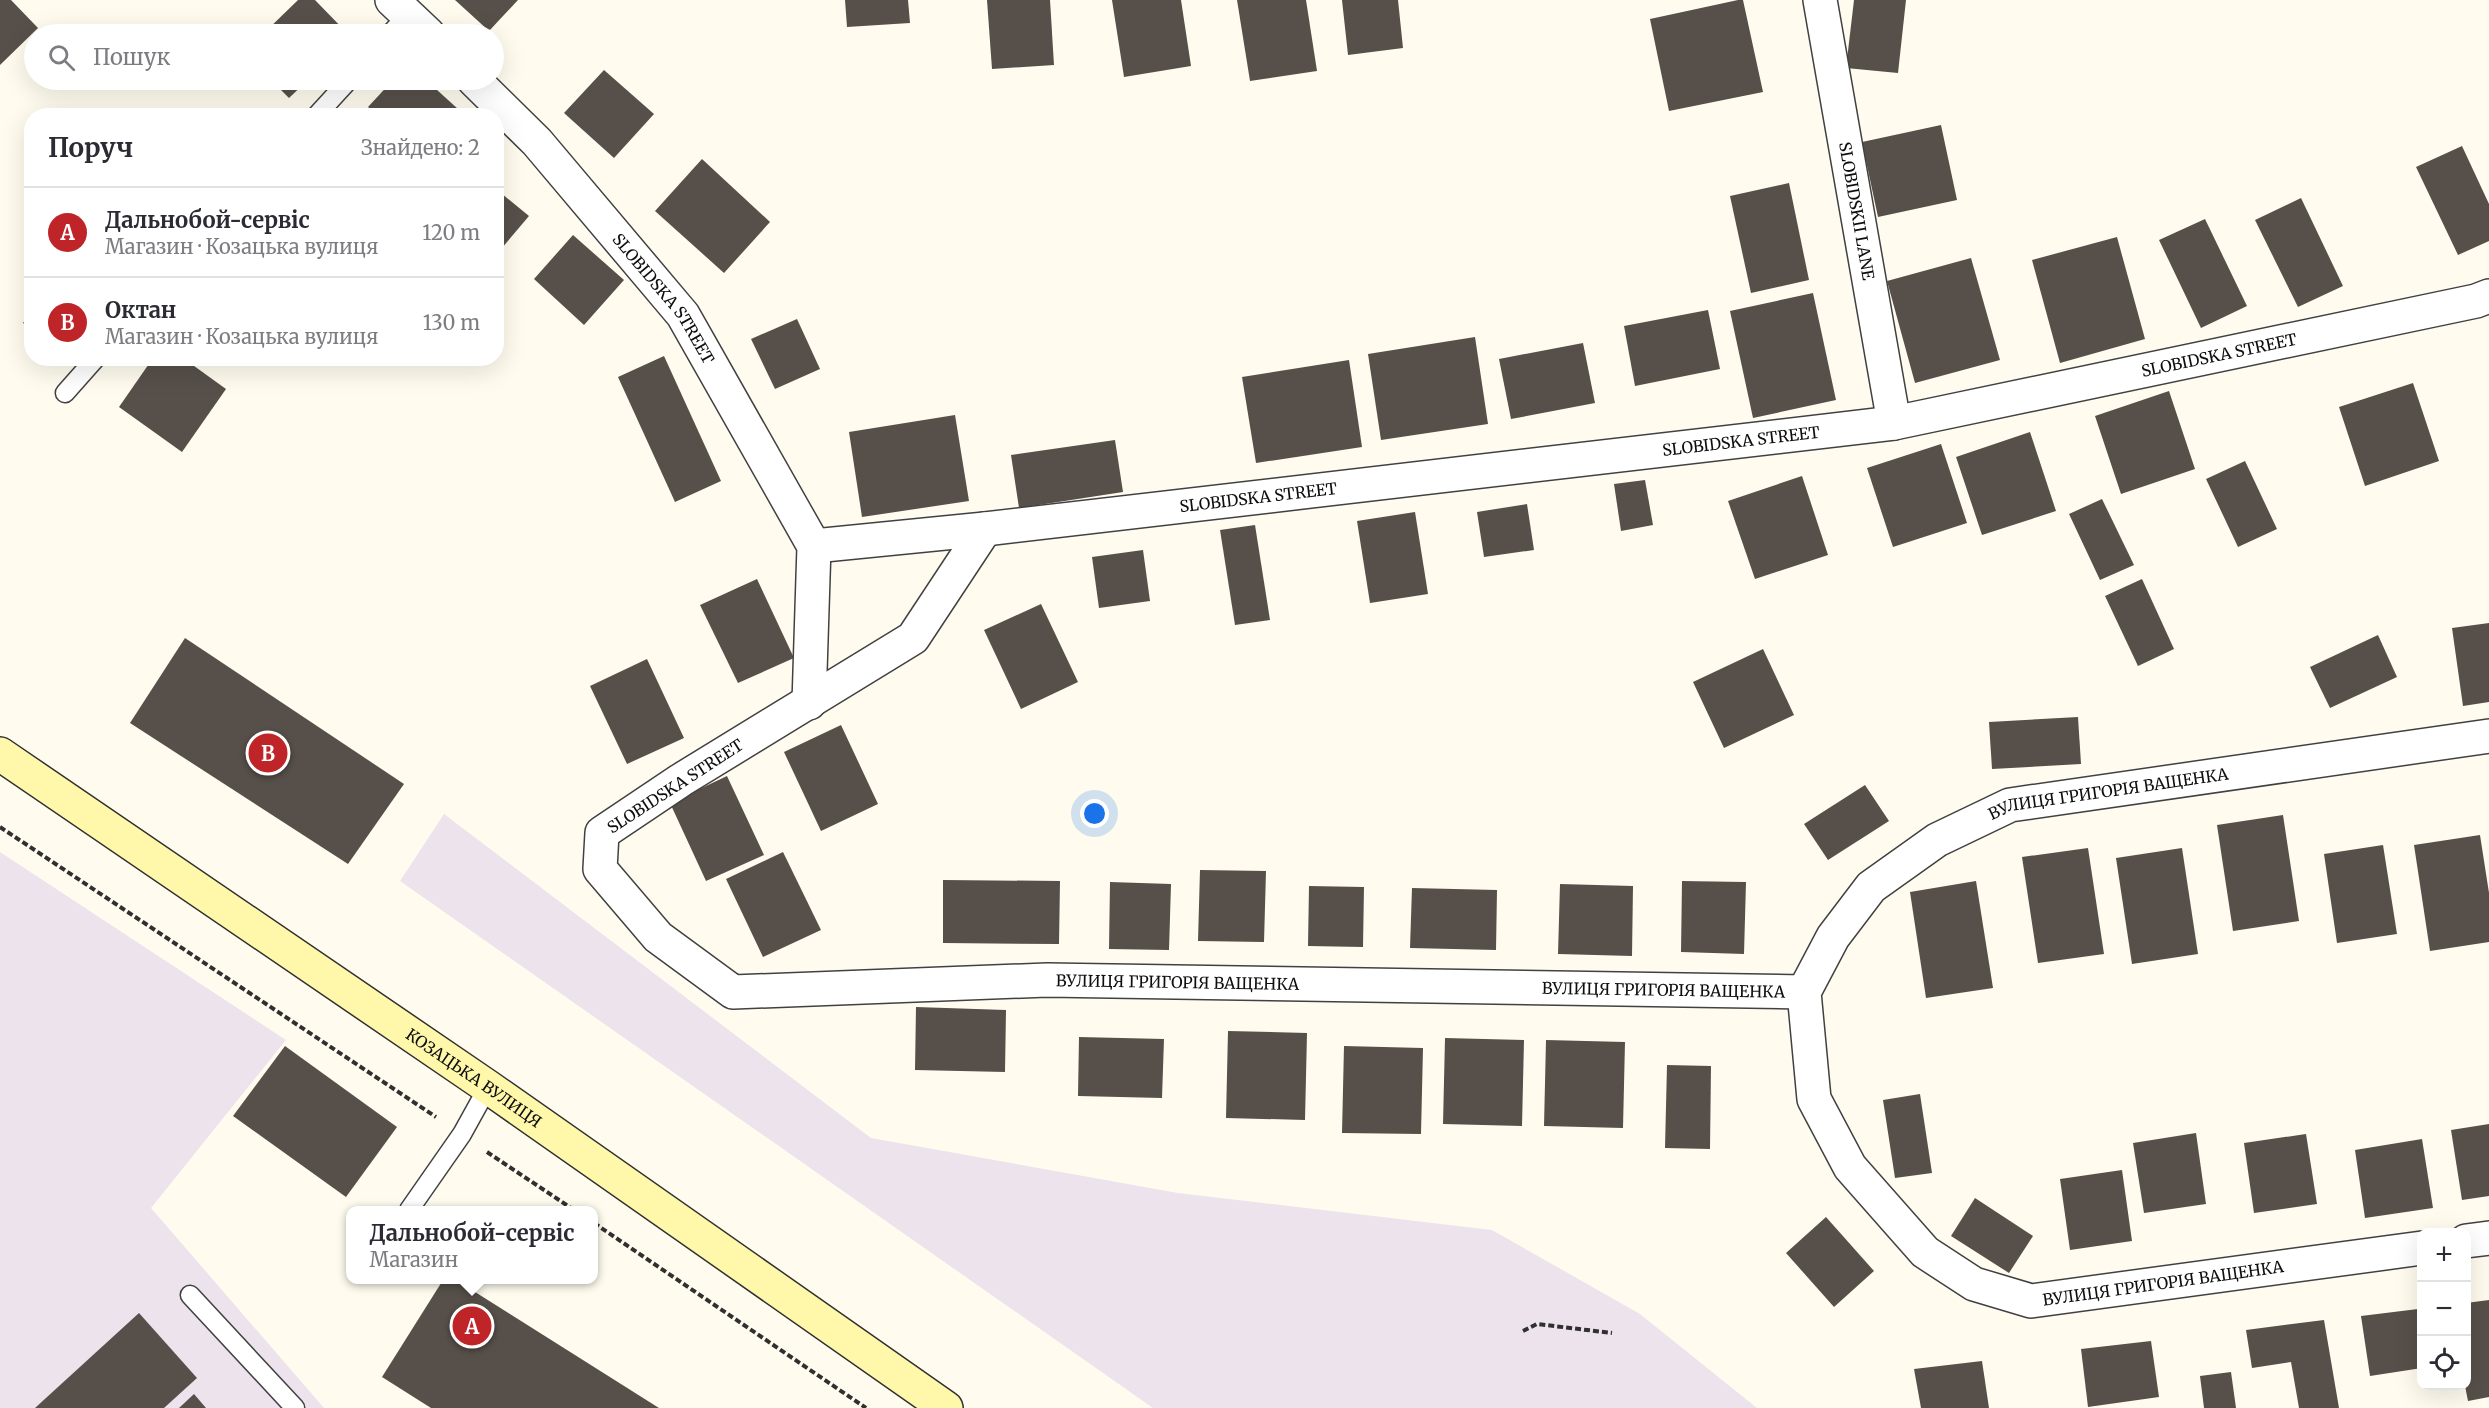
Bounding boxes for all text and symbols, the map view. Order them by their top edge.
search box [24,24,504,90]
icon: search [45,41,78,74]
text: Пошук [93,43,170,71]
text: Поруч [48,131,133,164]
text: Знайдено: 2 [361,135,480,160]
street label: SLOBIDSKII LANE [1835,140,1879,282]
text: Дальнобой-сервіс [105,206,310,234]
text: A [60,220,75,245]
text: 120 m [422,220,480,245]
street label: SLOBIDSKA STREET [608,229,719,367]
text: Магазин · Козацька вулиця [105,234,378,259]
text: Октан [105,296,176,324]
text: B [61,310,74,335]
text: 130 m [423,310,480,335]
text: Магазин · Козацька вулиця [105,324,378,349]
street label: SLOBIDSKA STREET [2139,329,2298,381]
street label: SLOBIDSKA STREET [1661,422,1821,460]
street label: SLOBIDSKA STREET [1179,478,1338,516]
pin: B [248,730,288,776]
street label: SLOBIDSKA STREET [603,735,747,837]
street label: ВУЛИЦЯ ГРИГОРІЯ ВАЩЕНКА [1985,764,2230,824]
your location [1080,799,1109,828]
street label: ВУЛИЦЯ ГРИГОРІЯ ВАЩЕНКА [1056,970,1300,994]
street label: ВУЛИЦЯ ГРИГОРІЯ ВАЩЕНКА [1542,978,1786,1002]
street label: КОЗАЦЬКА ВУЛИЦЯ [402,1024,546,1132]
popup [346,1206,598,1284]
text: Дальнобой-сервіс [370,1219,574,1247]
map controls [2417,1228,2471,1390]
button: + [2417,1228,2471,1282]
text: Магазин [370,1247,458,1272]
street label: ВУЛИЦЯ ГРИГОРІЯ ВАЩЕНКА [2041,1256,2286,1310]
button: − [2417,1282,2471,1336]
pin: A [452,1304,492,1348]
button: locate [2417,1336,2471,1390]

